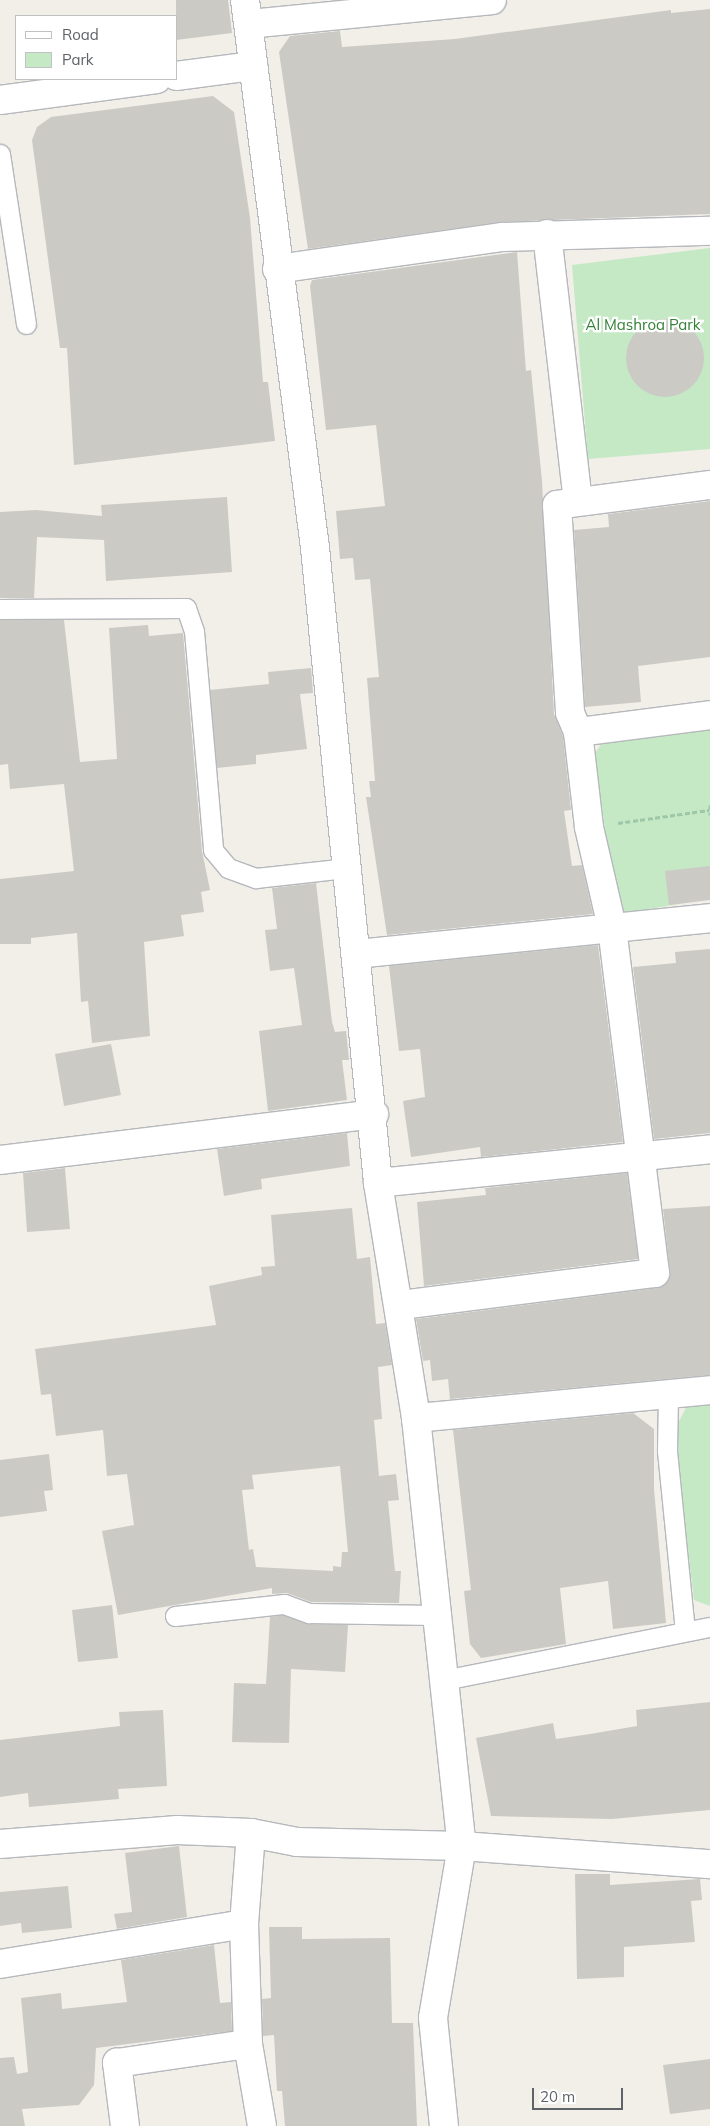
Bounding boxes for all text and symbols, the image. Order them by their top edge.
legend [15,15,178,80]
text: Road [62,25,99,44]
text: Park [62,50,94,69]
park label: Al Mashroa Park [585,316,701,334]
scale bar [535,2078,626,2110]
text: 20 m [540,2087,575,2106]

